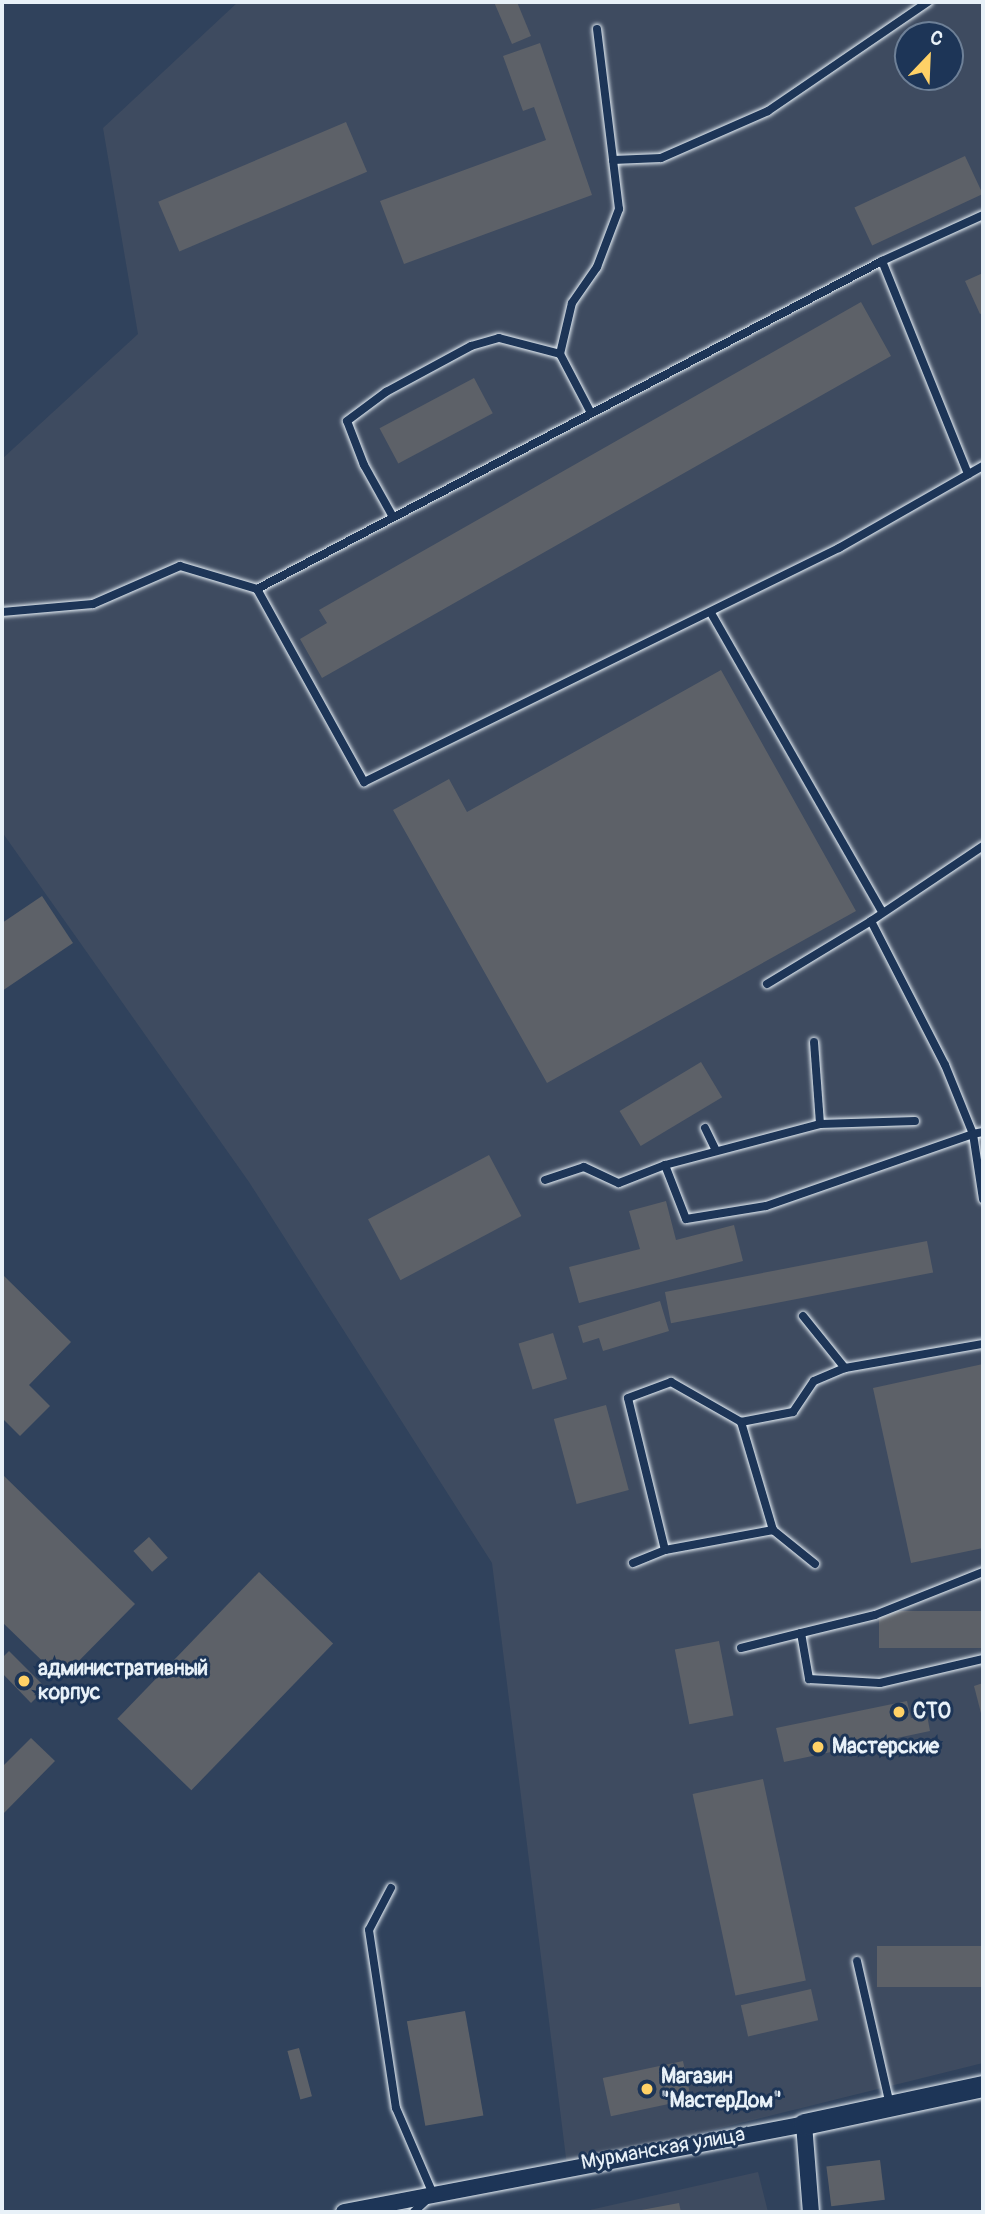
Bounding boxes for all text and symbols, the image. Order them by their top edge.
north arrow [894,21,964,91]
text: С [926,25,947,52]
place label: административный корпус [38,1656,208,1706]
marker: административный корпус [16,1673,32,1689]
place label: СТО [913,1699,951,1725]
marker: СТО [891,1704,907,1720]
place label: Мастерские [832,1734,939,1760]
marker: Мастерские [810,1739,826,1755]
place label: Магазин "МастерДом" [661,2064,782,2114]
marker: Магазин "МастерДом" [639,2081,655,2097]
street label: Мурманская улица [579,2122,747,2176]

